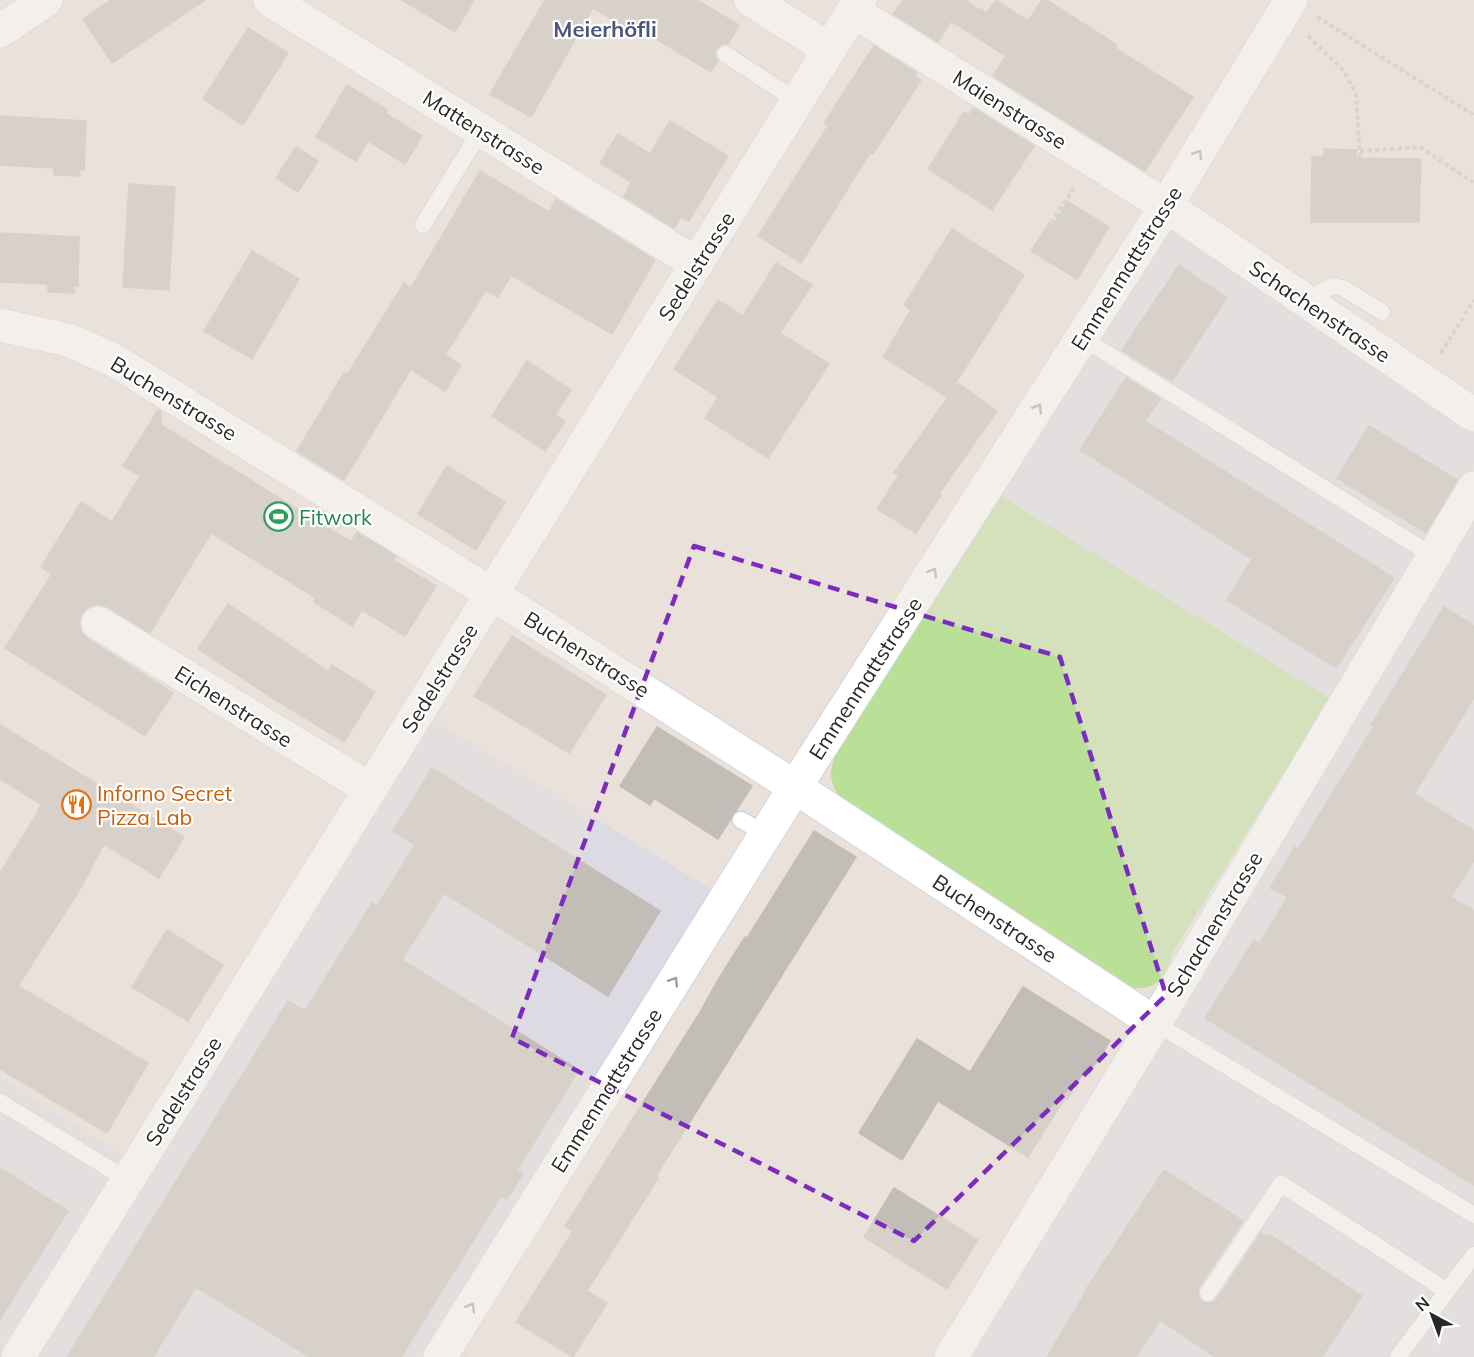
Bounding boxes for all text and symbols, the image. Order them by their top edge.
district label: Meierhöfli [553,15,657,43]
street label: Maienstrasse [948,64,1072,154]
street label: Mattenstrasse [418,84,550,180]
one-way arrow [1190,150,1202,160]
street label: Emmenmattstrasse [1065,181,1187,355]
street label: Sedelstrasse [652,207,740,325]
street label: Schachenstrasse [1244,254,1396,368]
street label: Buchenstrasse [106,350,242,446]
one-way arrow [1030,404,1042,414]
sports icon: Fitwork [262,501,294,533]
place label: Fitwork [299,504,372,530]
one-way arrow [926,568,938,578]
street label: Emmenmattstrasse [803,592,927,764]
street label: Buchenstrasse [520,605,654,703]
street label: Sedelstrasse [395,619,483,737]
street label: Eichenstrasse [170,660,298,752]
place label: Inforno Secret Pizza Lab [97,780,232,830]
restaurant icon: Inforno Secret Pizza Lab [60,789,92,821]
street label: Schachenstrasse [1160,847,1268,1001]
street label: Buchenstrasse [928,868,1062,968]
one-way arrow [666,977,677,988]
street label: Emmenmattstrasse [545,1003,667,1177]
street label: Sedelstrasse [139,1032,227,1150]
north arrow [1402,1285,1462,1345]
text: N [1411,1292,1433,1315]
one-way arrow [463,1303,475,1313]

